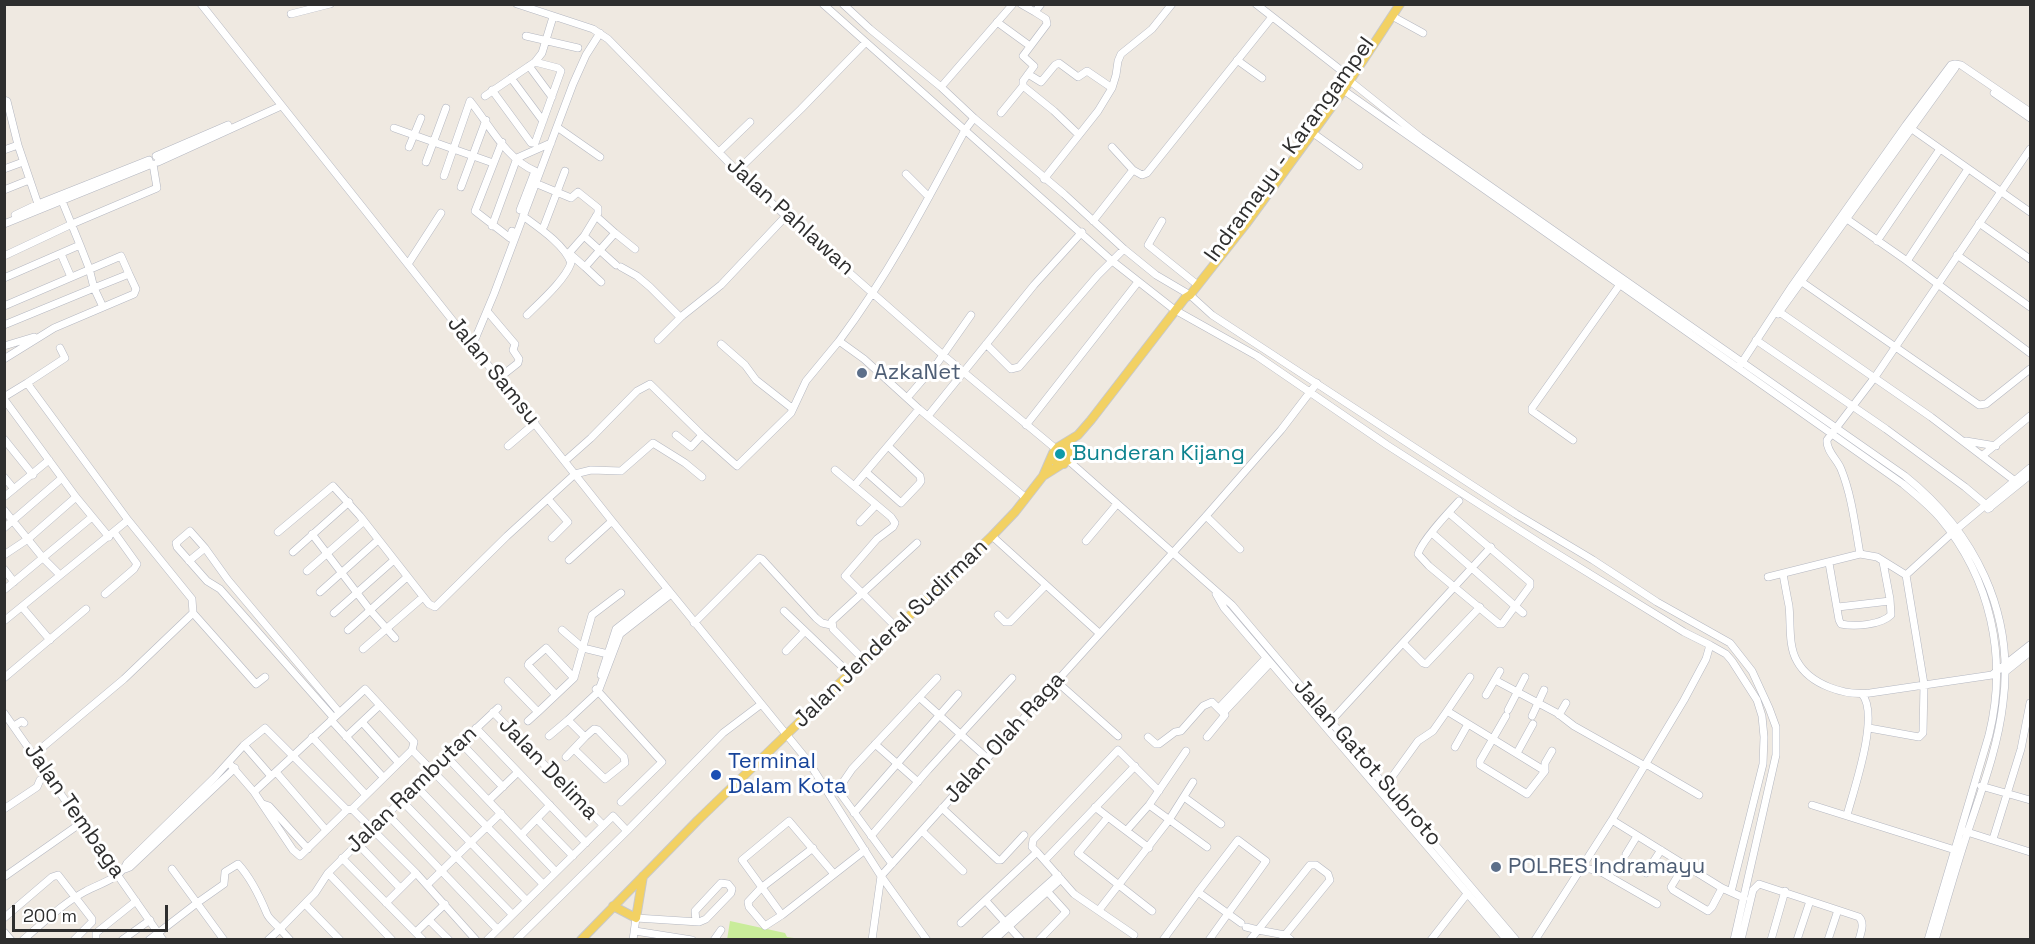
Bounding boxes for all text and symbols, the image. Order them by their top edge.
street label: Indramayu - Karangampel [1200,32,1380,268]
street label: Jalan Pahlawan [721,153,859,281]
street label: Jalan Samsu [441,311,545,431]
place label: AzkaNet [874,360,961,386]
marker: AzkaNet [855,366,869,380]
place label: Bunderan Kijang [1072,441,1245,467]
marker: Bunderan Kijang [1053,447,1067,461]
street label: Jalan Jenderal Sudirman [788,534,994,734]
street label: Jalan Olah Raga [939,667,1071,809]
street label: Jalan Gatot Subroto [1287,674,1447,852]
street label: Jalan Delima [493,712,603,826]
street label: Jalan Rambutan [341,721,483,859]
street label: Jalan Tembaga [18,739,130,883]
place label: Terminal Dalam Kota [728,749,847,800]
marker: Terminal Dalam Kota [709,768,723,782]
place label: POLRES Indramayu [1508,854,1705,880]
marker: POLRES Indramayu [1489,860,1503,874]
scale bar [15,893,171,931]
text: 200 m [23,904,77,927]

